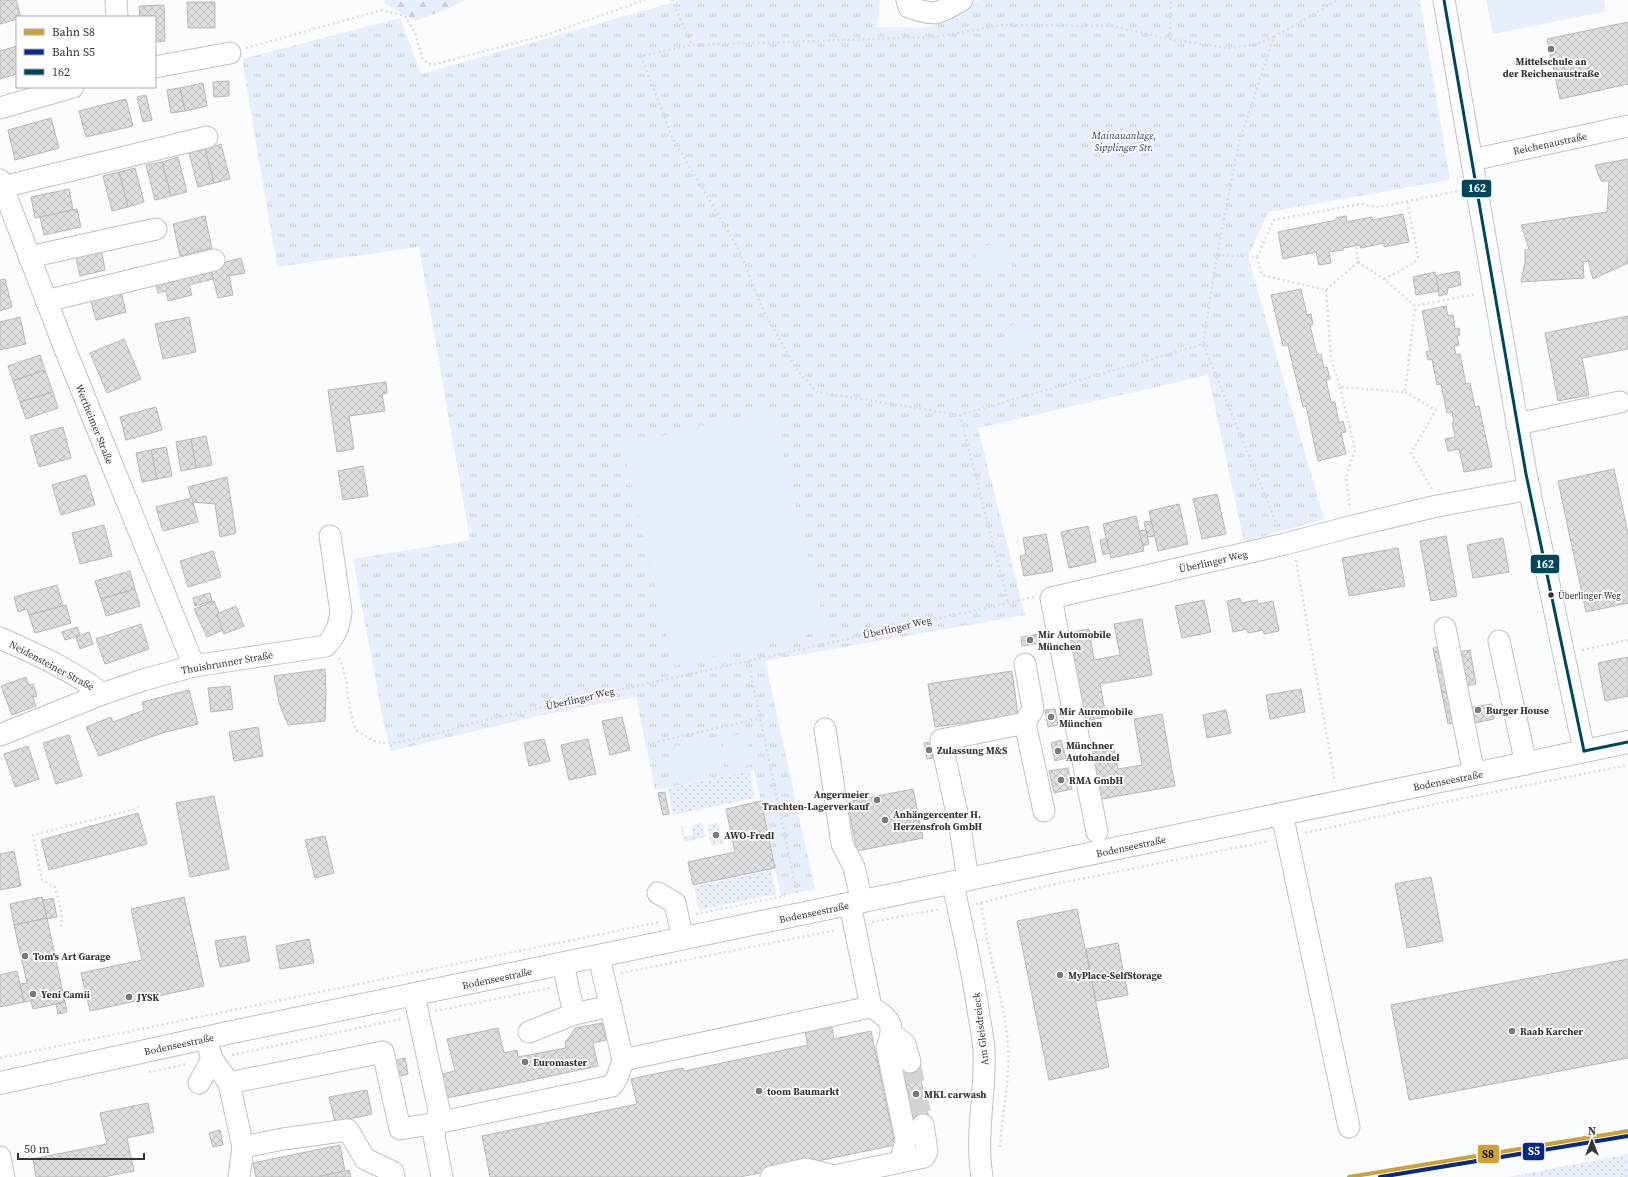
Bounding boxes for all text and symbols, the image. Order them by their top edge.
legend [16,16,156,88]
text: Bahn S8 [52,24,95,40]
text: Bahn S5 [52,44,95,60]
marker: Mittelschule an der Reichenaustraße [1546,44,1556,54]
place label: Mittelschule an der Reichenaustraße [1503,55,1599,80]
text: 162 [52,64,70,80]
park label: Mainauanlage, Sipplinger Str. [1091,129,1156,154]
street label: Reichenaustraße [1512,129,1588,158]
line badge: 162 [1461,179,1492,198]
text: 162 [1468,181,1486,196]
street label: Wertheimer Straße [73,382,116,466]
street label: Überlinger Weg [1178,547,1249,576]
line badge: 162 [1530,554,1560,574]
text: 162 [1536,557,1554,572]
marker: Überlinger Weg [1546,590,1556,600]
place label: Überlinger Weg [1558,590,1621,602]
street label: Überlinger Weg [862,613,933,642]
place label: Mir Automobile München [1038,628,1111,653]
marker: Mir Automobile München [1025,635,1035,645]
street label: Neidensteiner Straße [7,638,96,693]
street label: Thuisbrunner Straße [180,648,274,677]
street label: Überlinger Weg [545,684,616,713]
place label: Burger House [1486,704,1549,717]
place label: Mir Auromobile München [1059,705,1133,730]
marker: Burger House [1473,705,1483,715]
marker: Mir Auromobile München [1046,712,1056,722]
place label: Münchner Autohandel [1066,739,1119,764]
place label: Zulassung M&S [937,744,1008,757]
marker: Zulassung M&S [924,745,934,755]
marker: Münchner Autohandel [1053,746,1063,756]
street label: Bodenseestraße [1412,767,1484,794]
place label: RMA GmbH [1069,774,1123,787]
marker: RMA GmbH [1056,775,1066,785]
place label: Angermeier Trachten-Lagerverkauf [762,788,870,813]
marker: Angermeier Trachten-Lagerverkauf [872,795,882,805]
place label: Anhängercenter H. Herzensfroh GmbH [893,808,983,833]
marker: Anhängercenter H. Herzensfroh GmbH [880,815,890,825]
place label: AWO-Fredl [724,829,774,842]
marker: AWO-Fredl [711,830,721,840]
street label: Bodenseestraße [1095,833,1167,860]
street label: Bodenseestraße [778,899,850,926]
place label: Tom's Art Garage [33,950,111,963]
marker: Tom's Art Garage [20,951,30,961]
street label: Bodenseestraße [461,965,533,992]
place label: MyPlace-SelfStorage [1068,969,1162,982]
marker: MyPlace-SelfStorage [1055,970,1065,980]
place label: Yeni Camii [41,988,90,1001]
marker: Yeni Camii [28,989,38,999]
place label: JYSK [136,991,159,1004]
street label: Am Gleisdreieck [970,991,991,1066]
marker: JYSK [124,992,134,1002]
place label: Raab Karcher [1520,1025,1584,1038]
marker: Raab Karcher [1507,1026,1517,1036]
street label: Bodenseestraße [143,1031,215,1058]
place label: Euromaster [533,1056,588,1069]
marker: Euromaster [520,1057,530,1067]
place label: toom Baumarkt [767,1085,840,1098]
marker: toom Baumarkt [754,1086,764,1096]
place label: MKL carwash [924,1088,987,1101]
marker: MKL carwash [911,1089,921,1099]
north arrow [1572,1121,1612,1161]
text: N [1588,1124,1596,1139]
scale bar [18,1135,144,1161]
text: 50 m [24,1141,50,1157]
line badge: S5 [1522,1142,1545,1161]
line badge: S8 [1477,1144,1500,1164]
text: S5 [1528,1144,1540,1159]
text: S8 [1482,1147,1494,1162]

